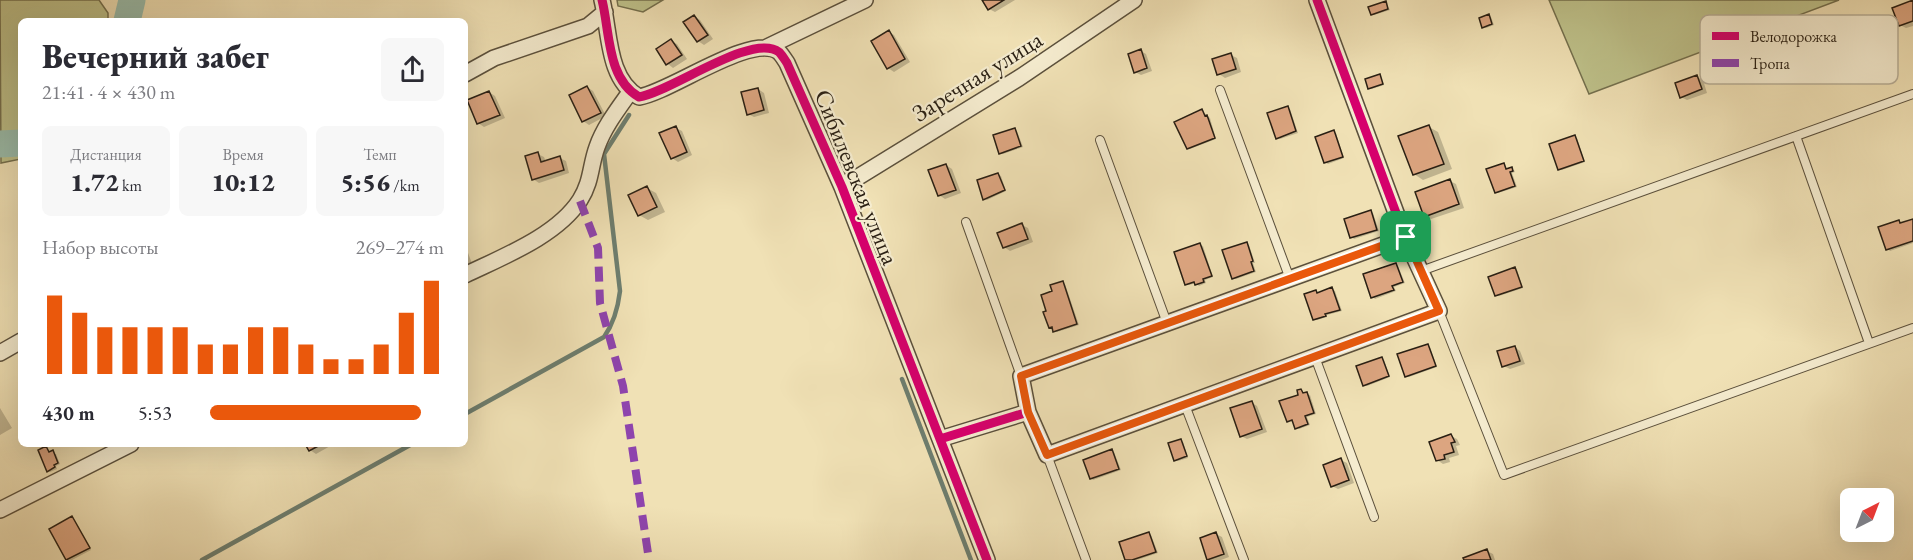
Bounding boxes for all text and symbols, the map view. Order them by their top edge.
legend [1700,15,1898,84]
street label: Заречная улица [906,23,1048,128]
text: Велодорожка [1750,26,1837,47]
text: Вечерний забег [42,35,269,78]
button: share [381,38,444,101]
text: Тропа [1750,53,1790,74]
text: 21:41 · 4 × 430 m [42,79,175,105]
street label: Сибилевская улица [808,85,906,270]
text: Дистанция [70,144,142,165]
text: Время [222,144,264,165]
text: Темп [363,144,397,165]
text: 1.72 [70,165,119,199]
text: 10:12 [211,165,275,199]
text: 5:56 [340,165,390,199]
text: km [119,175,142,196]
text: /km [390,175,420,196]
pin [1380,211,1431,262]
icon: arrive [1389,220,1422,253]
text: Набор высоты [42,234,158,260]
text: 269–274 m [356,234,444,260]
text: 430 m [42,400,95,426]
text: 5:53 [138,400,172,426]
north arrow [1840,488,1894,542]
map controls [1840,488,1894,542]

